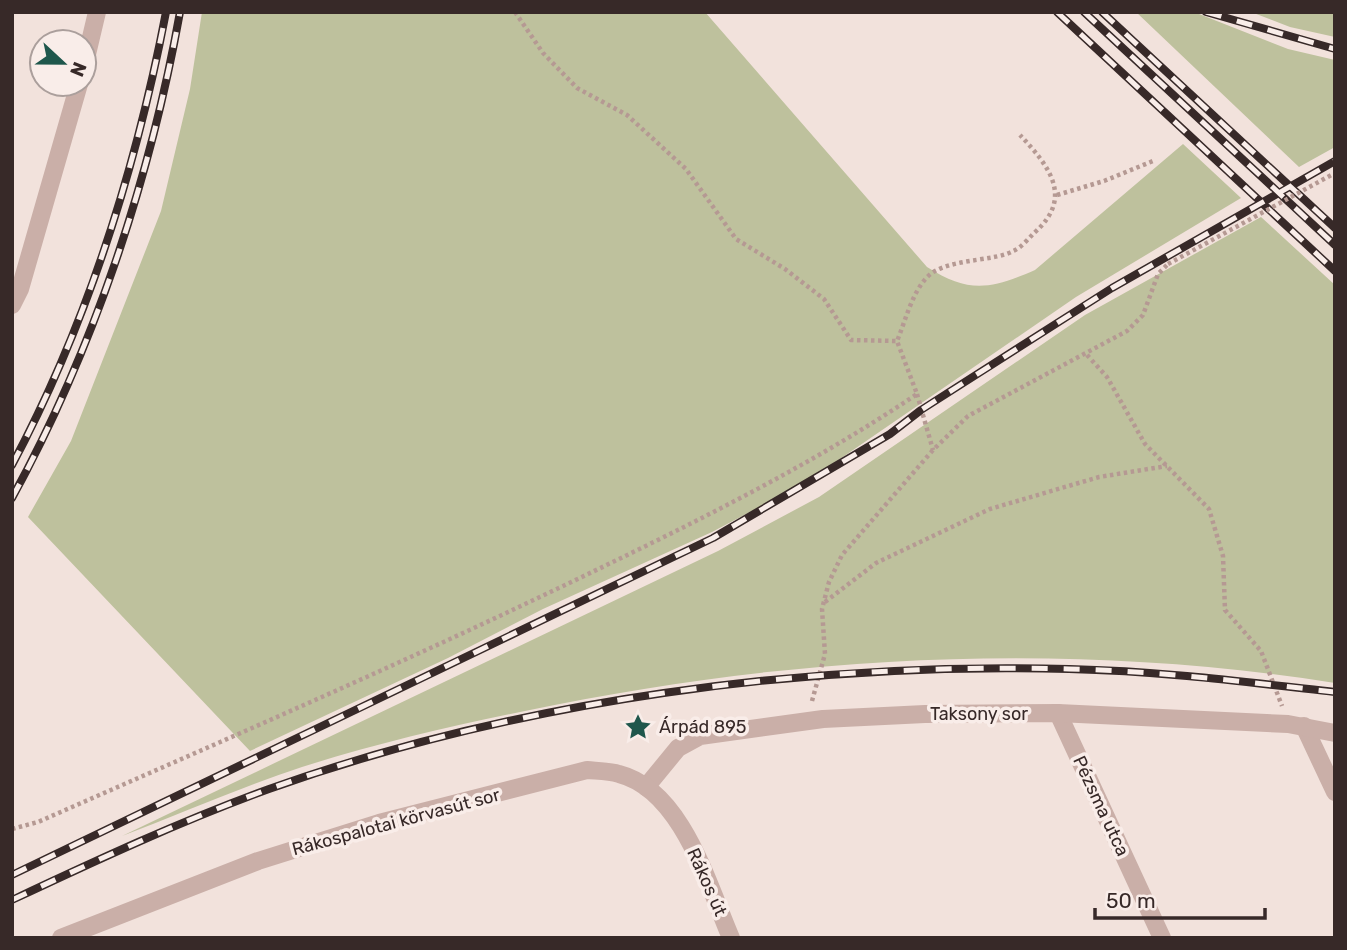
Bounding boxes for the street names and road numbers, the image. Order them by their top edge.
street label: Taksony sor [930,703,1028,725]
street label: Pézsma utca [1068,752,1134,860]
street label: Rákospalotai körvasút sor [290,784,503,860]
street label: Rákos út [682,844,732,920]

